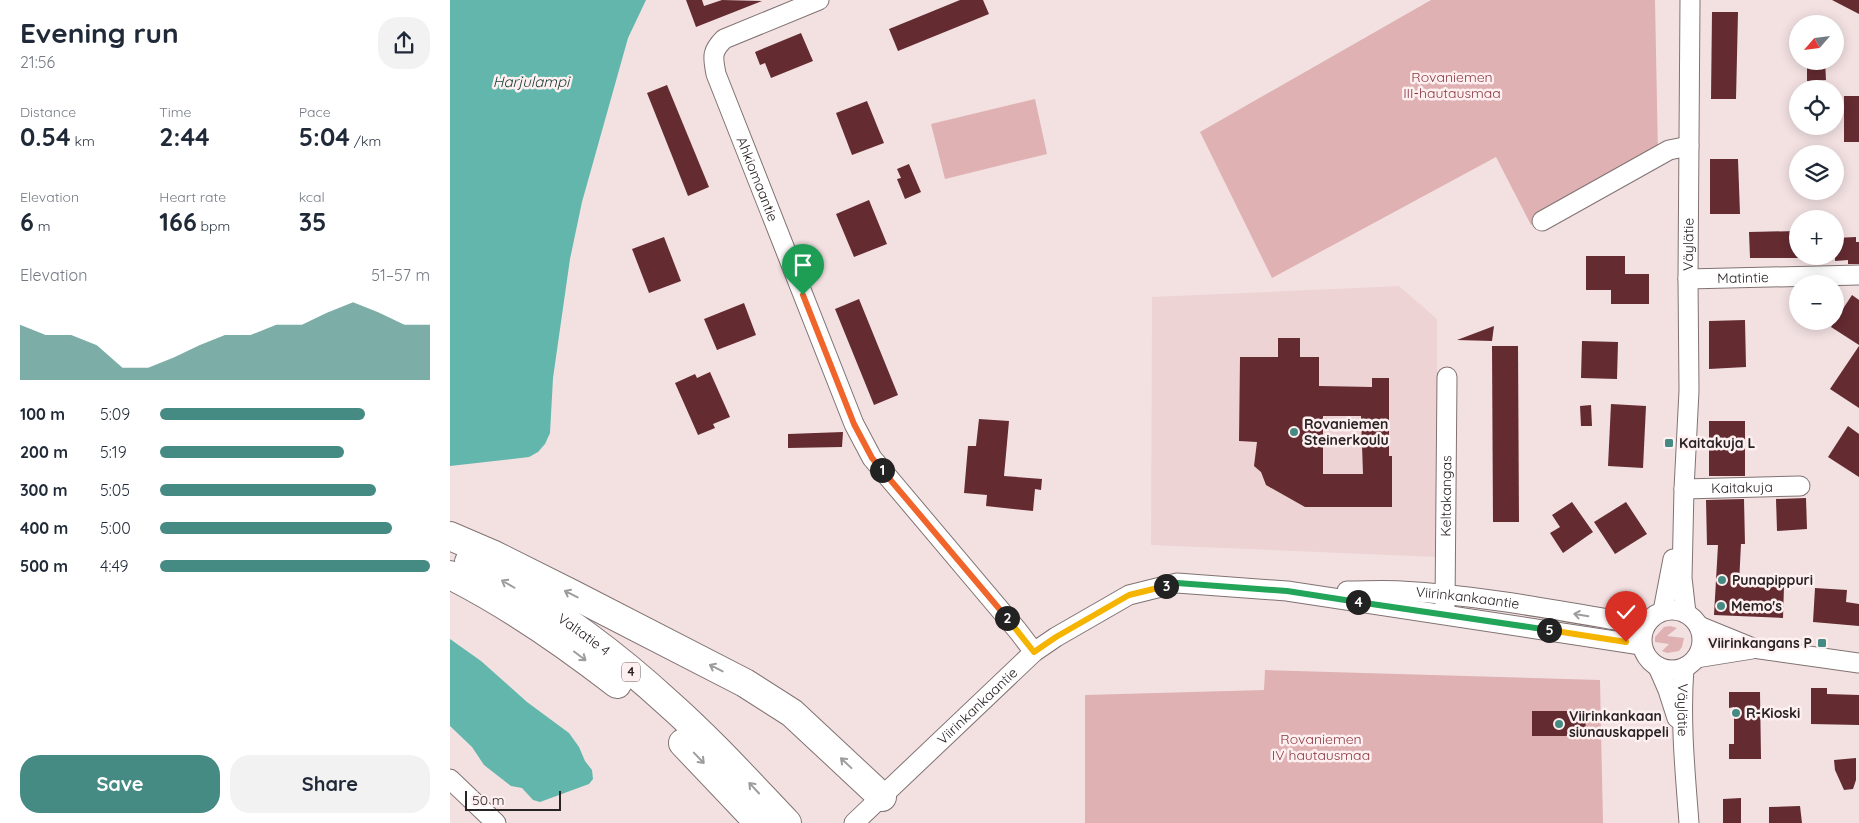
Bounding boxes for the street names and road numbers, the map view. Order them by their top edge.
street label: Ahkiomaantie [733,134,782,224]
street label: Väylätie [1679,218,1697,271]
street label: Matintie [1717,268,1769,287]
street label: Keltakangas [1437,455,1455,537]
street label: Kaitakuja [1711,478,1773,497]
street label: Viirinkankaantie [1415,583,1521,613]
street label: Valtatie 4 [554,609,614,660]
road number: 4 [622,662,640,682]
street label: Viirinkankaantie [933,663,1021,748]
street label: Väylätie [1674,683,1692,737]

